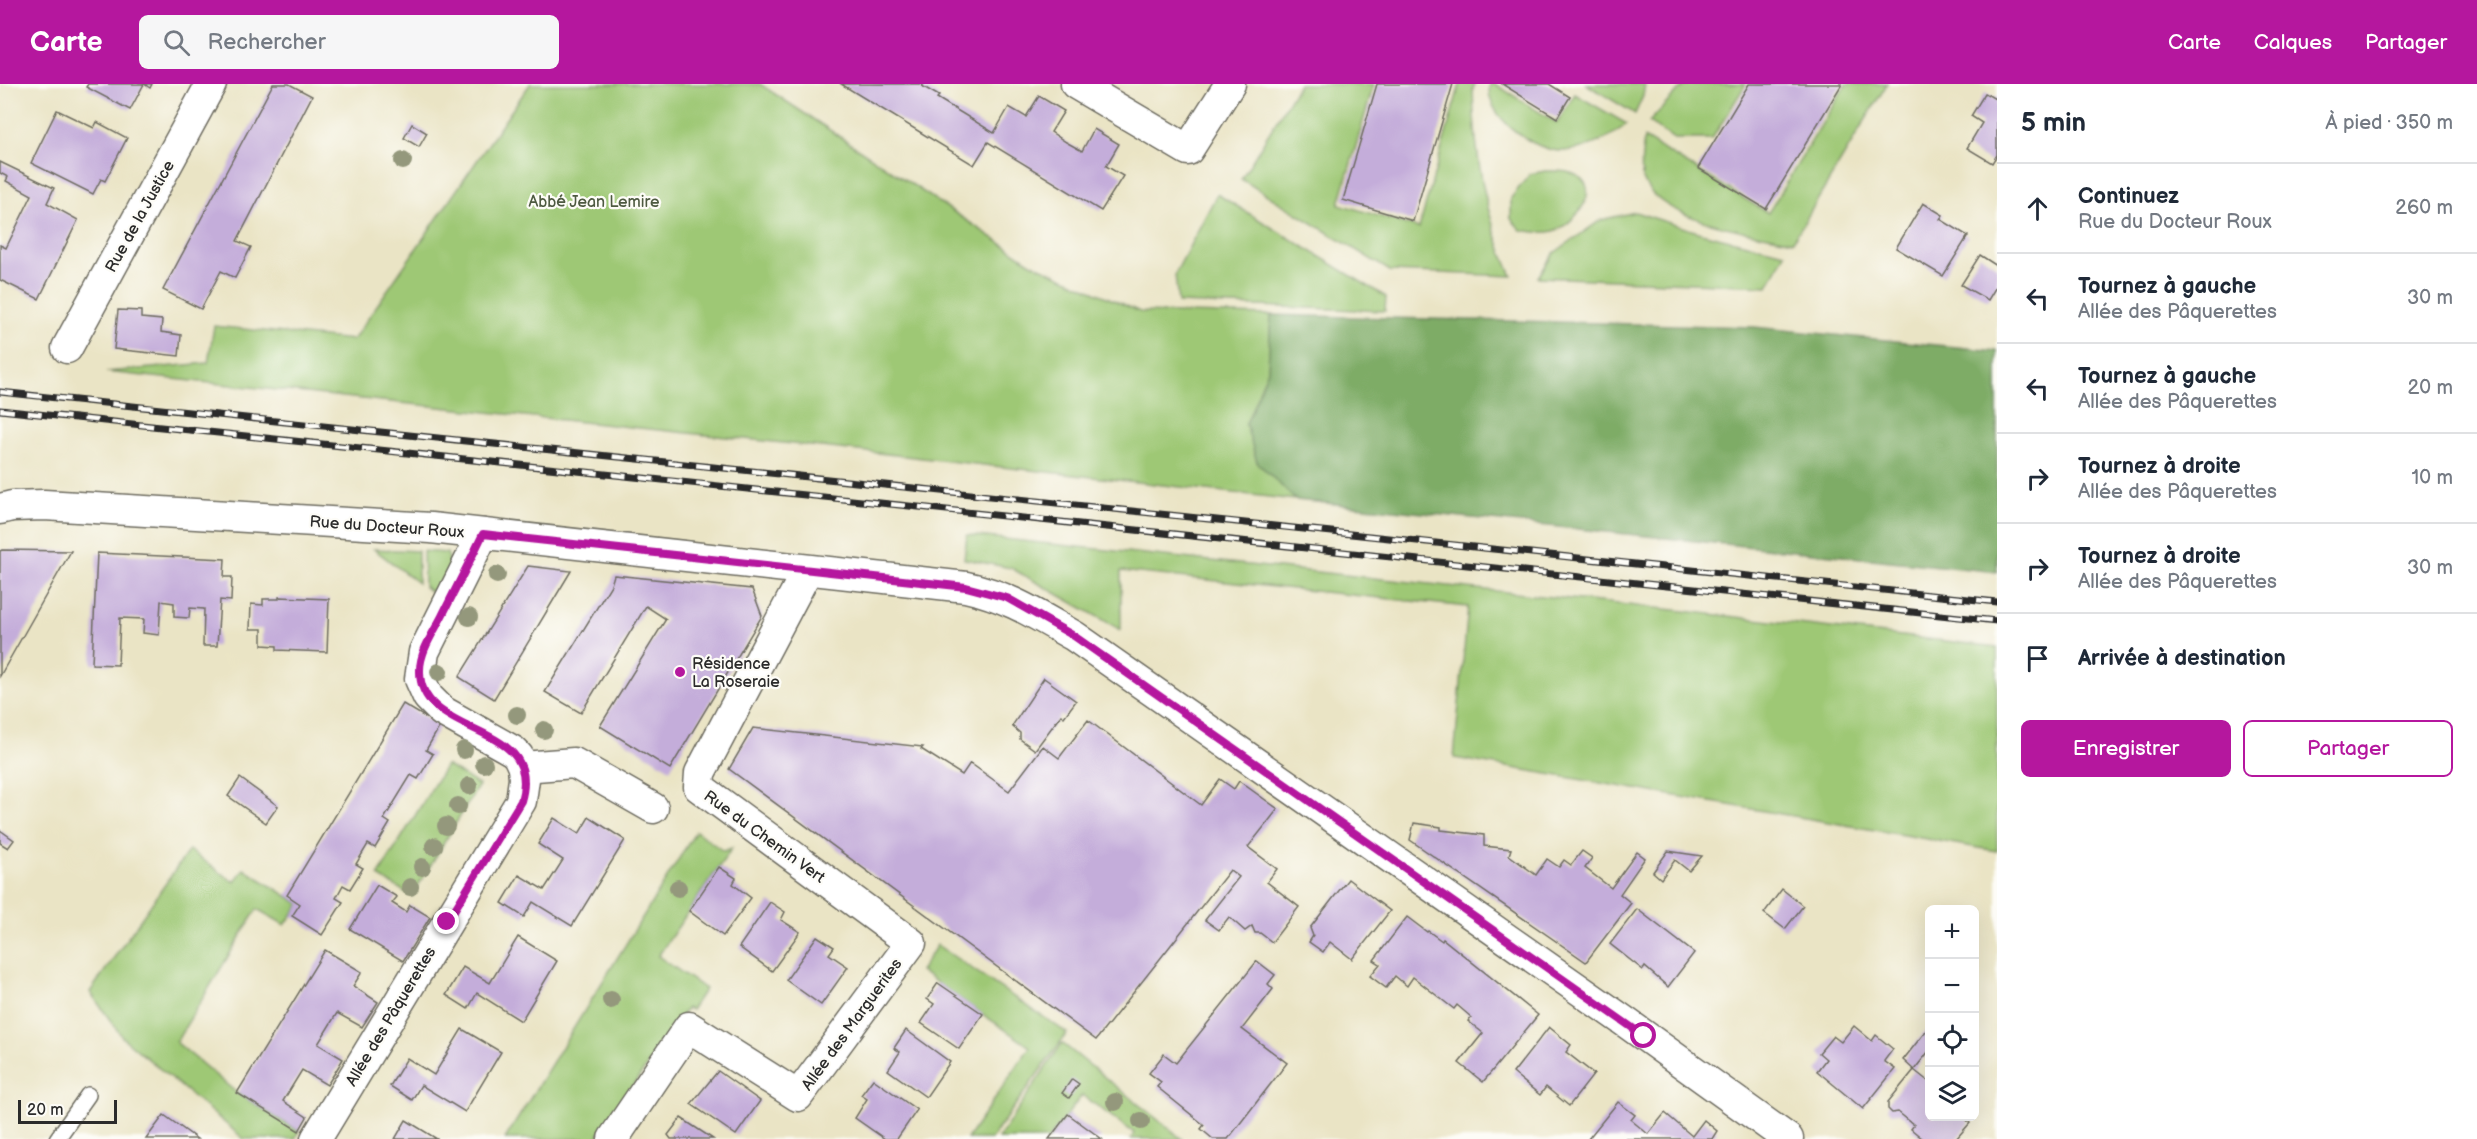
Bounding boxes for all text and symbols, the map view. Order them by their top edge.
search box [139,15,559,69]
text: Carte [30,26,103,59]
icon: search [160,26,193,59]
text: Rechercher [208,29,326,56]
text: Carte [2168,30,2221,55]
text: Calques [2254,30,2332,55]
text: Partager [2365,30,2447,55]
text: 5 min [2021,108,2086,139]
text: À pied · 350 m [2325,111,2453,135]
street label: Rue de la Justice [102,157,179,276]
text: Continuez [2078,183,2179,210]
icon: ahead [2021,192,2054,225]
park label: Abbé Jean Lemire [529,193,660,212]
text: 260 m [2395,196,2453,220]
text: Rue du Docteur Roux [2078,210,2272,234]
text: Tournez à gauche [2078,273,2256,300]
icon: left [2021,282,2054,315]
text: 30 m [2407,286,2453,310]
text: Allée des Pâquerettes [2078,300,2277,324]
text: Tournez à gauche [2078,363,2256,390]
icon: left [2021,372,2054,405]
text: 20 m [2408,376,2453,400]
text: Allée des Pâquerettes [2078,390,2277,414]
text: Tournez à droite [2078,453,2241,480]
icon: right [2021,462,2054,495]
text: 10 m [2412,466,2453,490]
text: Allée des Pâquerettes [2078,480,2277,504]
street label: Rue du Docteur Roux [309,513,465,542]
text: Tournez à droite [2078,543,2241,570]
icon: right [2021,552,2054,585]
text: 30 m [2407,556,2453,580]
text: Allée des Pâquerettes [2078,570,2277,594]
icon: arrive [2021,642,2054,675]
text: Arrivée à destination [2078,645,2286,672]
place label: Résidence La Roseraie [692,655,780,692]
marker: Résidence La Roseraie [673,665,687,679]
button: Enregistrer [2021,720,2231,777]
button: Partager [2243,720,2453,777]
street label: Rue du Chemin Vert [700,787,828,888]
map controls [1925,905,1979,1121]
button: + [1925,905,1979,959]
route end [433,908,459,934]
street label: Allée des Pâquerettes [342,944,440,1090]
street label: Allée des Marguerites [798,955,907,1095]
button: − [1925,959,1979,1013]
button: locate [1925,1013,1979,1067]
route start [1630,1022,1656,1048]
button: layers [1925,1067,1979,1121]
scale bar [18,1097,117,1124]
text: 20 m [27,1101,63,1120]

